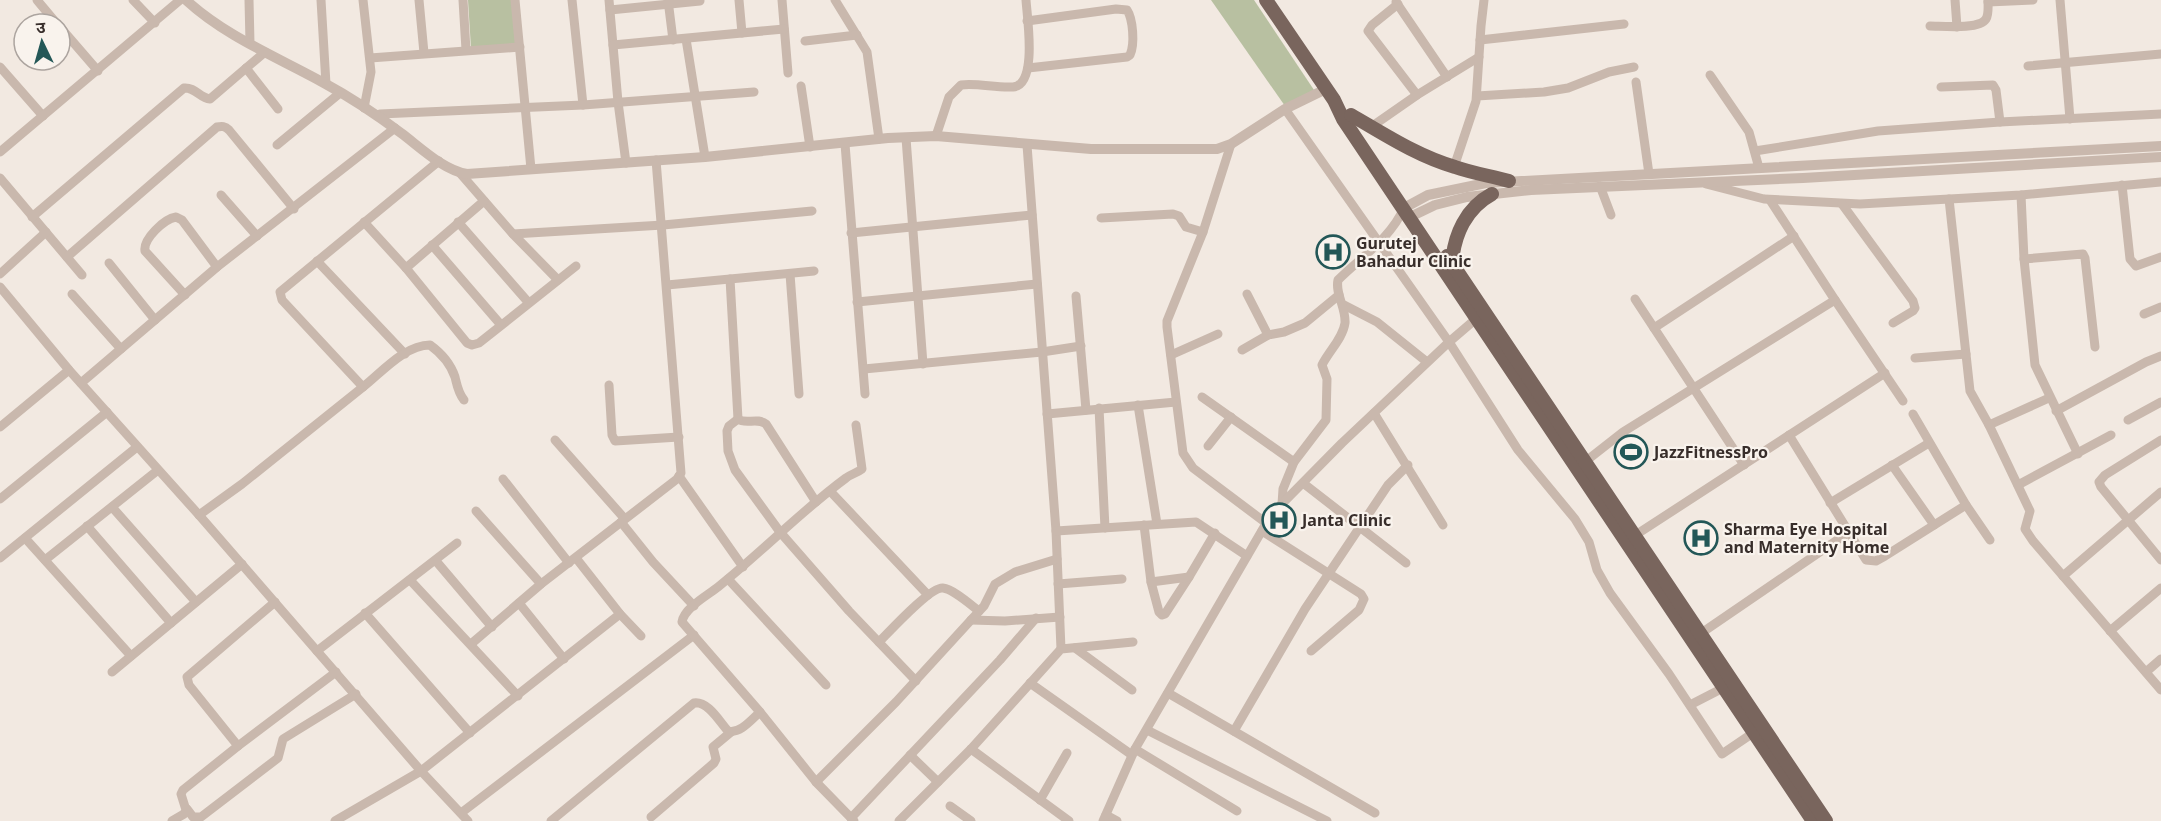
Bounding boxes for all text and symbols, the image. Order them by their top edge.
north arrow [12,12,72,72]
text: उ [35,16,47,38]
place label: Gurutej Bahadur Clinic [1356,232,1471,272]
hospital icon: Gurutej Bahadur Clinic [1315,234,1351,270]
sports icon: JazzFitnessPro [1613,434,1649,470]
place label: JazzFitnessPro [1652,441,1768,463]
hospital icon: Janta Clinic [1261,502,1297,538]
place label: Janta Clinic [1300,509,1391,531]
place label: Sharma Eye Hospital and Maternity Home [1724,518,1889,558]
hospital icon: Sharma Eye Hospital and Maternity Home [1683,520,1719,556]

